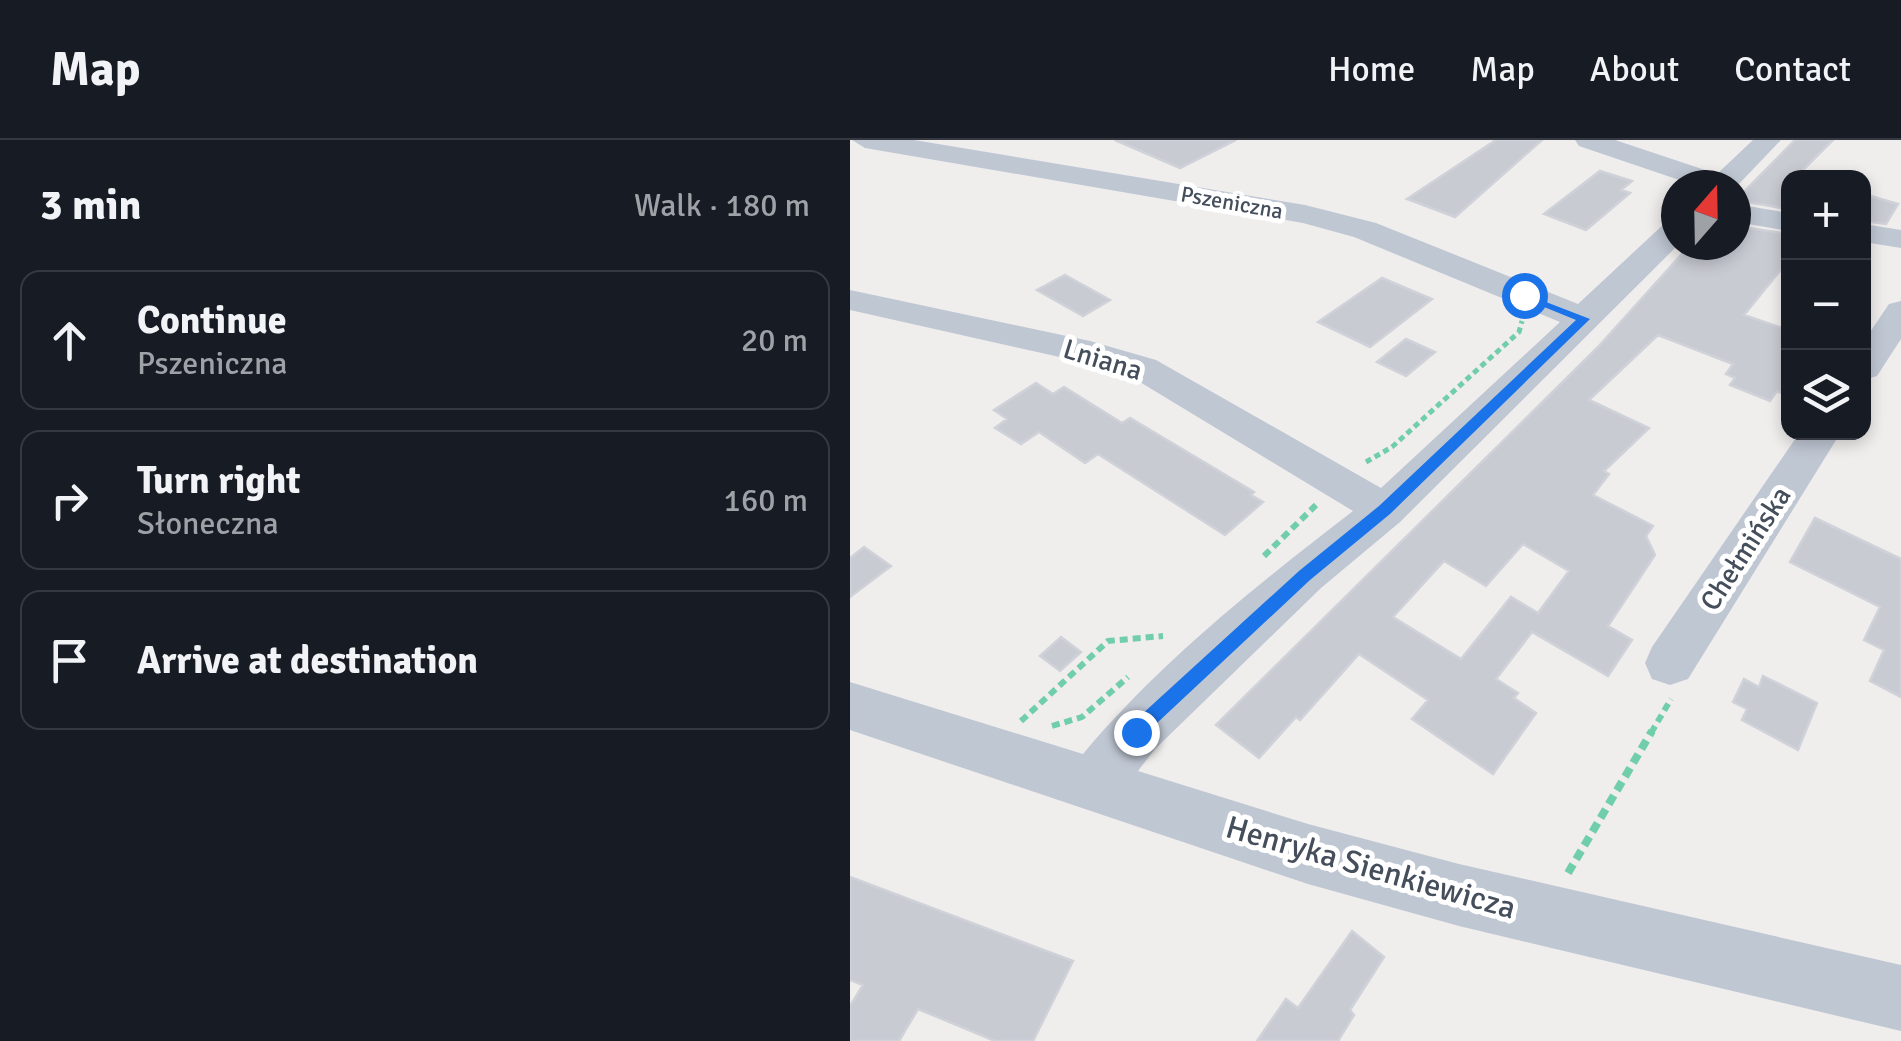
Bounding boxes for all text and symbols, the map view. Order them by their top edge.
text: Map [50,40,140,99]
text: Home [1328,48,1415,91]
text: Map [1470,48,1535,91]
text: About [1590,48,1679,91]
text: Contact [1734,48,1851,91]
north arrow [1661,170,1751,260]
map controls [1781,170,1871,440]
button: + [1781,170,1871,260]
text: 3 min [40,180,141,231]
street label: Pszeniczna [1179,180,1285,225]
text: Walk · 180 m [634,186,810,225]
button: − [1781,260,1871,350]
route start [1502,273,1548,319]
text: Continue [137,297,287,344]
icon: ahead [42,313,97,368]
text: 20 m [741,321,808,360]
street label: Lniana [1059,332,1146,388]
text: Pszeniczna [137,344,288,383]
button: layers [1781,350,1871,440]
text: Turn right [137,457,301,504]
icon: right [42,473,97,528]
street label: Chełmińska [1693,480,1799,617]
text: 160 m [724,481,808,520]
text: Słoneczna [137,504,279,543]
icon: arrive [42,633,97,688]
text: Arrive at destination [137,637,478,684]
route end [1114,710,1160,756]
street label: Henryka Sienkiewicza [1221,807,1520,928]

